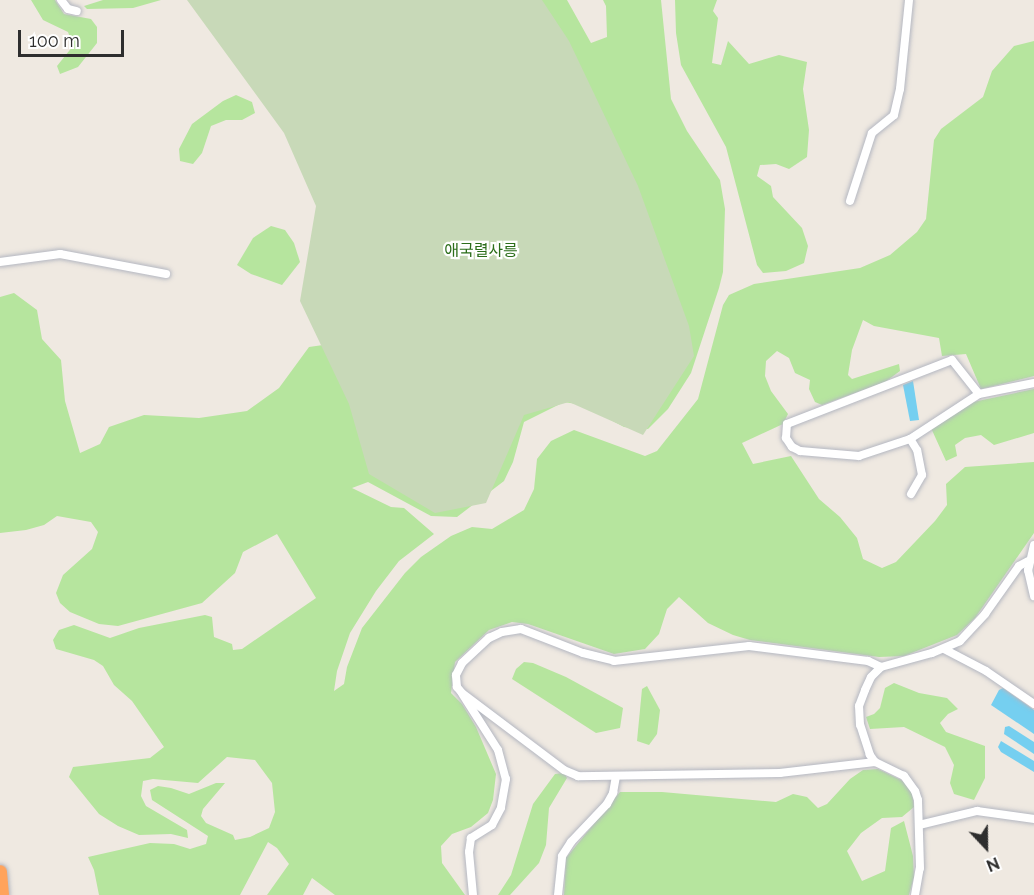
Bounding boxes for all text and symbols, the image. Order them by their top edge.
scale bar [21,18,128,56]
text: 100 m [29,30,80,51]
park label: 애국렬사릉 [444,241,518,261]
north arrow [956,817,1016,877]
text: N [984,853,1002,875]

